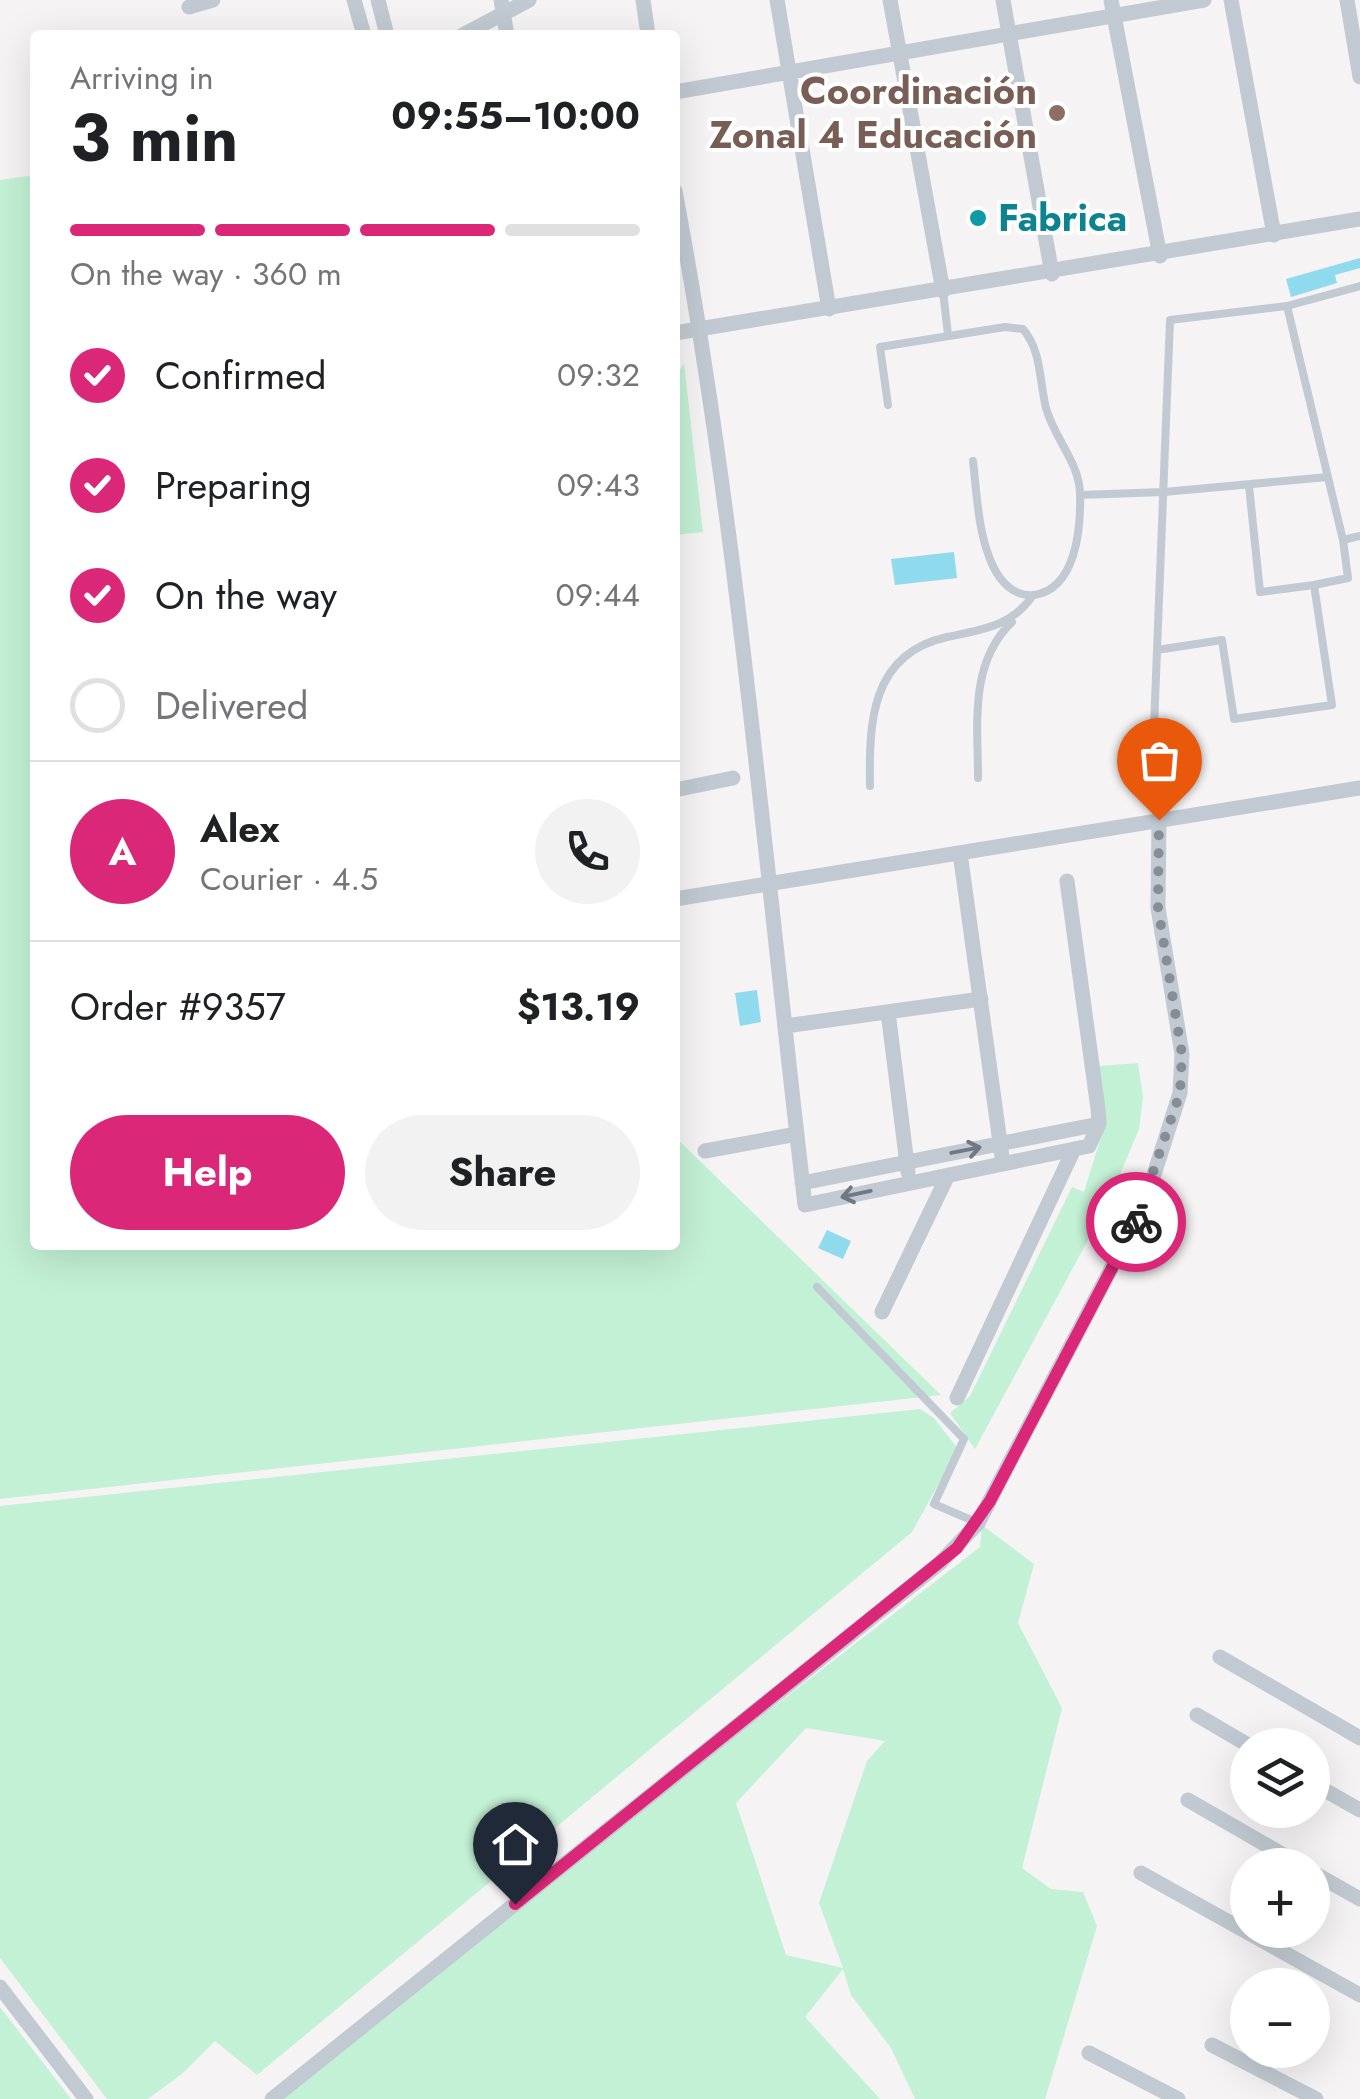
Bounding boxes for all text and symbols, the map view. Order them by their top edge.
text: Arriving in [70,55,214,101]
place label: Coordinación Zonal 4 Educación [709,63,1037,162]
text: 09:55–10:00 [391,88,640,143]
text: 3 min [70,91,238,185]
marker: Coordinación Zonal 4 Educación [1046,102,1068,124]
place label: Fabrica [998,190,1127,245]
marker: Fabrica [967,207,989,229]
text: On the way · 360 m [70,251,342,297]
icon: check [70,348,125,403]
text: Confirmed [155,348,326,403]
text: 09:32 [557,352,640,398]
icon: check [70,458,125,513]
text: Preparing [155,458,312,513]
text: 09:43 [557,462,640,508]
icon: check [70,568,125,623]
text: On the way [155,568,337,623]
text: 09:44 [555,572,640,618]
text: Delivered [155,678,308,733]
pin [1117,718,1202,821]
icon: bag [1132,733,1187,788]
button: phone [535,799,640,904]
text: Alex [200,801,280,856]
text: A [109,824,136,879]
text: Courier · 4.5 [200,856,378,902]
text: Order #9357 [70,979,286,1034]
text: $13.19 [517,979,640,1034]
button: Help [70,1115,345,1230]
button: Share [365,1115,640,1230]
one-way arrow [950,1140,982,1159]
courier [1086,1172,1186,1272]
one-way arrow [841,1186,873,1205]
icon: bike [1109,1195,1164,1250]
map controls [1230,1728,1330,2068]
button: layers [1230,1728,1330,1828]
pin [473,1802,558,1905]
icon: home [488,1817,543,1872]
button: + [1230,1848,1330,1948]
button: − [1230,1968,1330,2068]

